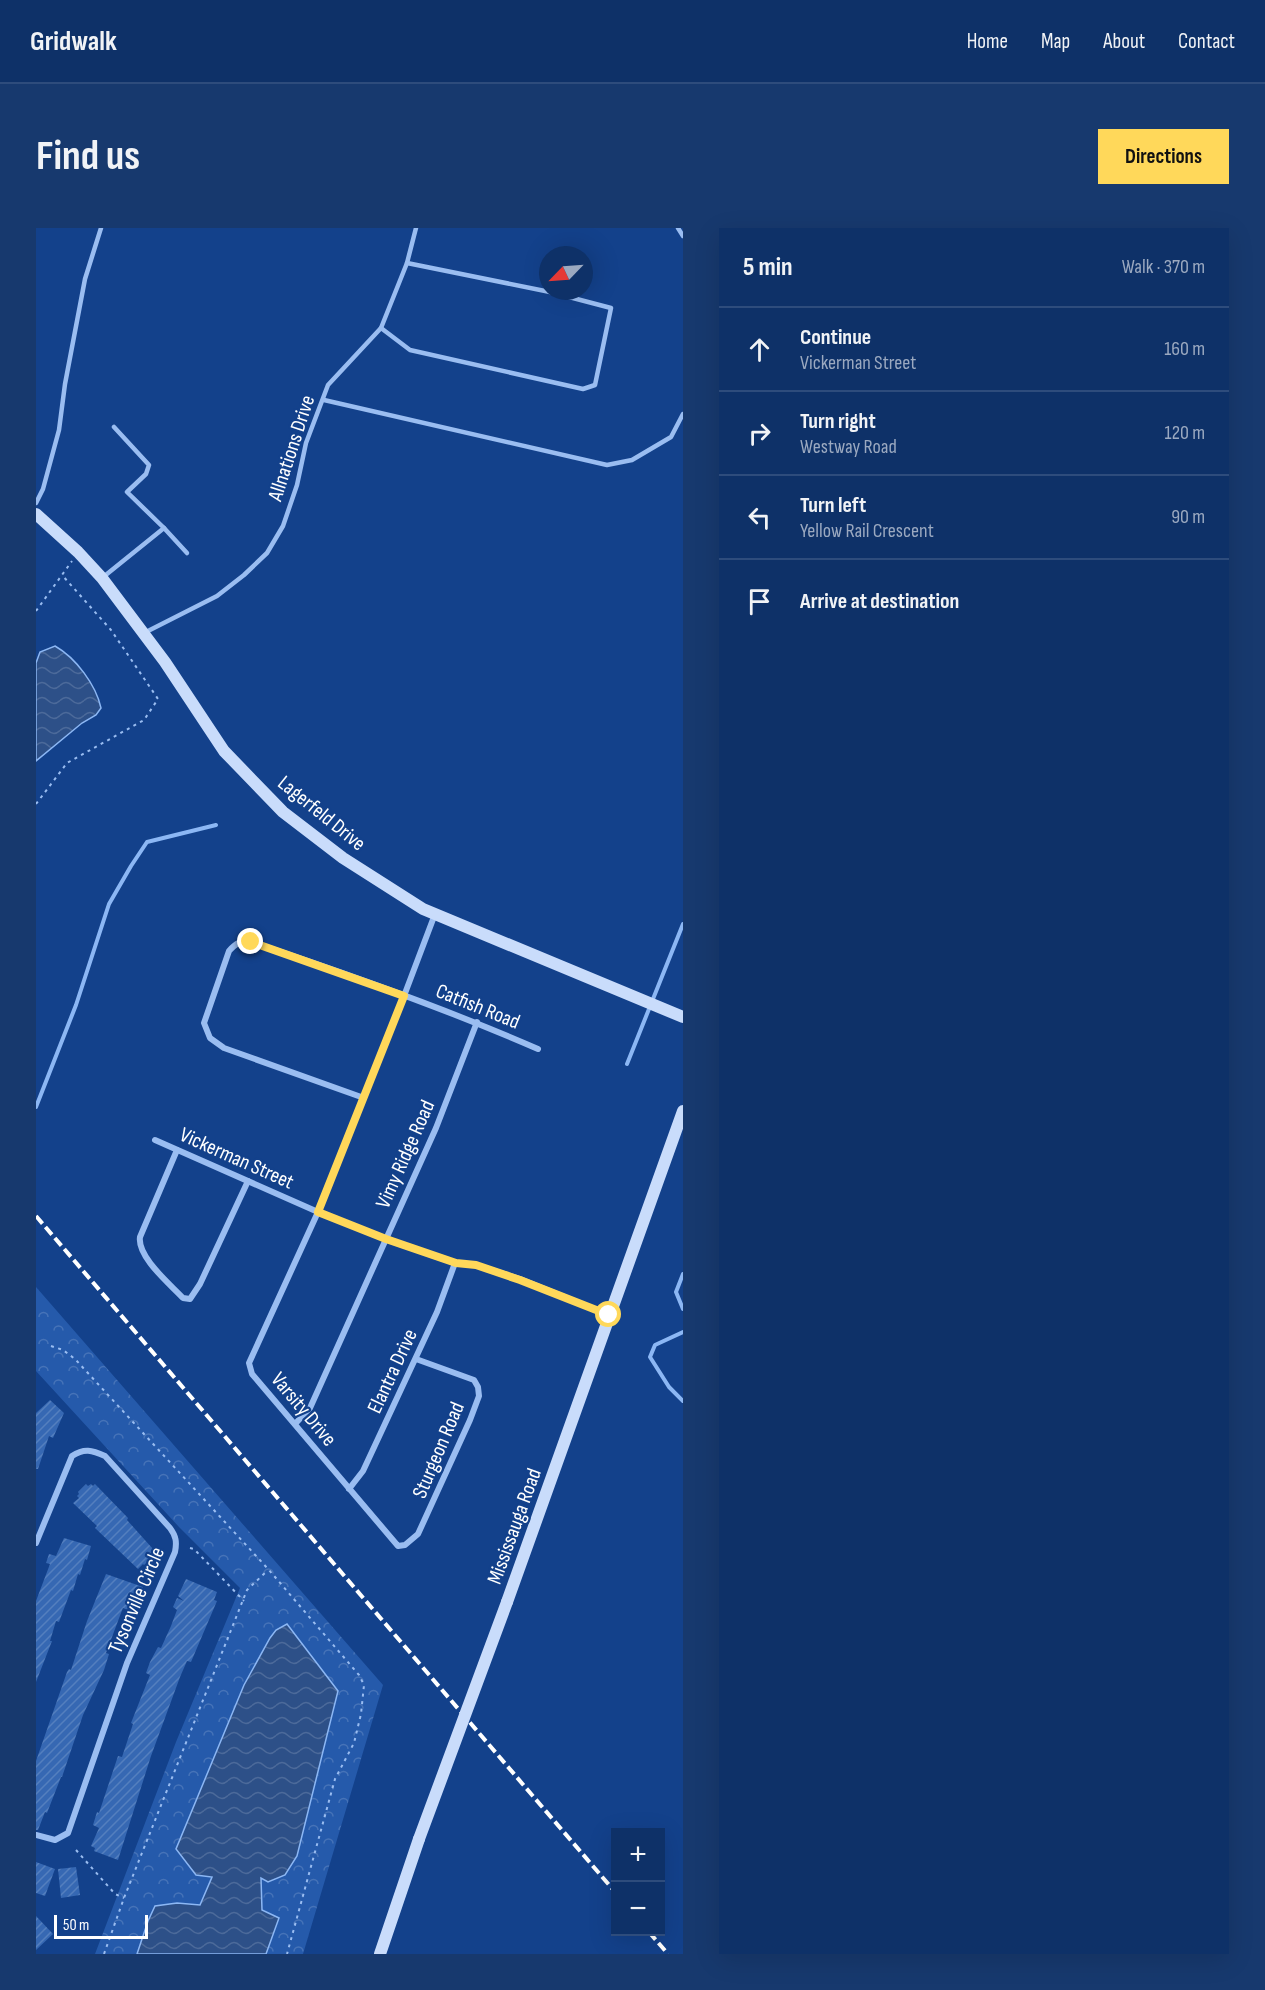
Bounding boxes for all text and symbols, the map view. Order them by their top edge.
text: Gridwalk [30,25,117,58]
text: Home [967,29,1008,54]
text: Map [1041,29,1070,54]
text: About [1103,29,1145,54]
text: Contact [1178,29,1235,54]
button: Directions [1098,129,1229,184]
text: Find us [36,131,140,182]
north arrow [539,246,593,300]
text: 5 min [743,252,793,283]
text: Walk · 370 m [1122,255,1205,279]
text: Continue [800,324,871,351]
icon: ahead [743,333,776,366]
text: 160 m [1164,337,1205,361]
text: Vickerman Street [800,351,916,375]
street label: Allnations Drive [262,392,320,505]
text: Turn right [800,408,876,435]
icon: right [743,417,776,450]
text: 120 m [1165,421,1205,445]
text: Westway Road [800,435,897,459]
text: Turn left [800,492,866,519]
icon: left [743,501,776,534]
text: 90 m [1171,505,1205,529]
text: Yellow Rail Crescent [800,519,934,543]
icon: arrive [743,585,776,618]
text: Arrive at destination [800,588,959,615]
street label: Lagerfeld Drive [273,770,371,856]
route end [237,928,263,954]
street label: Catfish Road [432,978,523,1035]
street label: Vimy Ridge Road [371,1096,440,1212]
street label: Vickerman Street [176,1122,298,1195]
route start [595,1301,621,1327]
street label: Elantra Drive [362,1325,423,1417]
street label: Varsity Drive [266,1367,342,1451]
street label: Sturgeon Road [407,1398,470,1502]
street label: Mississauga Road [482,1465,547,1587]
street label: Tysonville Circle [103,1543,170,1657]
map controls [611,1828,665,1936]
button: + [611,1828,665,1882]
button: − [611,1882,665,1936]
scale bar [54,1912,148,1940]
text: 50 m [63,1916,89,1935]

